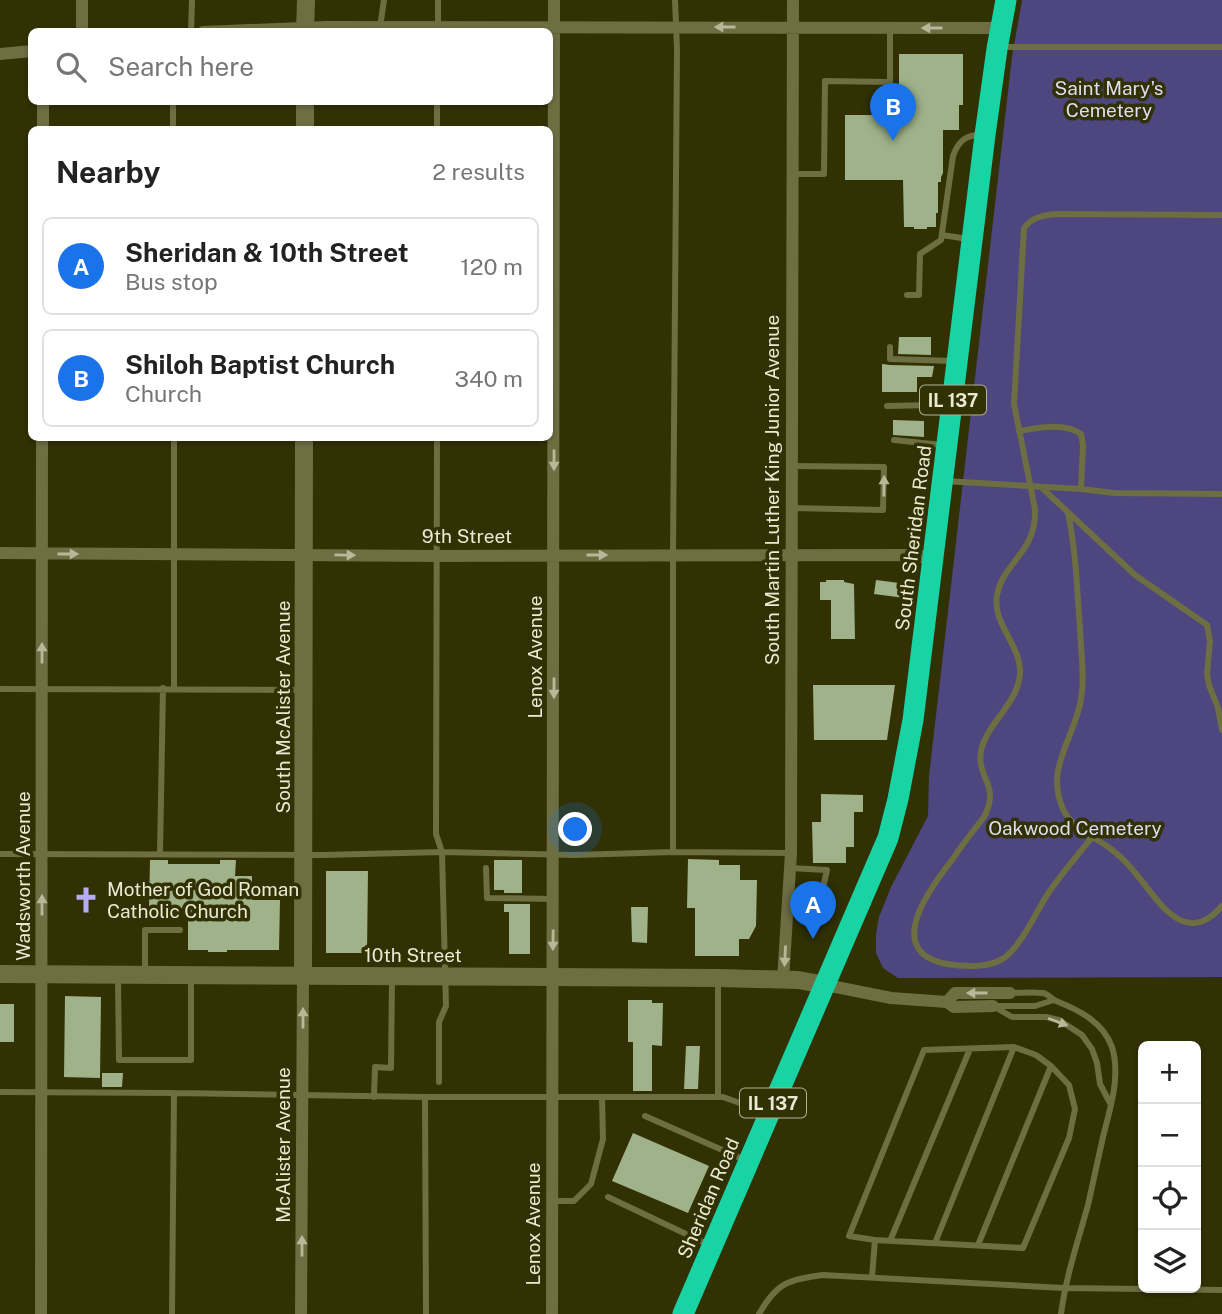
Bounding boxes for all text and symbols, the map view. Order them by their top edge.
one-way arrow [714,21,736,33]
one-way arrow [921,22,943,34]
search box [28,28,553,105]
icon: search [52,48,90,86]
text: Search here [108,51,254,82]
park label: Saint Mary's Cemetery [1055,77,1163,121]
pin: B [870,83,916,141]
text: Nearby [56,154,160,190]
text: 2 results [432,158,525,185]
text: Sheridan & 10th Street [125,237,409,268]
text: A [73,253,89,280]
text: 120 m [460,253,523,280]
text: Bus stop [125,268,218,295]
street label: South Martin Luther King Junior Avenue [761,315,783,665]
text: Shiloh Baptist Church [125,349,395,380]
text: B [73,365,89,392]
text: 340 m [455,365,523,392]
text: Church [125,380,202,407]
road number: IL 137 [920,386,986,414]
street label: South Sheridan Road [891,444,935,632]
one-way arrow [548,449,560,471]
one-way arrow [878,475,890,497]
street label: 9th Street [422,525,512,547]
one-way arrow [57,548,79,560]
one-way arrow [334,549,356,561]
one-way arrow [586,549,608,561]
street label: Lenox Avenue [524,595,546,719]
street label: South McAlister Avenue [272,601,294,813]
one-way arrow [36,642,48,664]
one-way arrow [548,677,560,699]
street label: Wadsworth Avenue [12,791,34,961]
your location [558,812,592,846]
park label: Oakwood Cemetery [988,817,1162,839]
place label: Mother of God Roman Catholic Church [107,878,299,922]
pin: A [790,881,836,939]
church icon: Mother of God Roman Catholic Church [71,885,101,915]
one-way arrow [36,894,48,916]
one-way arrow [547,929,558,951]
street label: 10th Street [364,944,462,966]
one-way arrow [779,945,790,967]
one-way arrow [965,987,987,999]
one-way arrow [297,1007,309,1029]
one-way arrow [1048,1016,1069,1027]
map controls [1138,1041,1201,1293]
button: + [1138,1041,1201,1104]
street label: McAlister Avenue [272,1067,294,1223]
road number: IL 137 [740,1088,806,1118]
button: − [1138,1104,1201,1167]
street label: Sheridan Road [673,1134,743,1262]
street label: Lenox Avenue [522,1162,544,1286]
button: locate [1138,1167,1201,1230]
button: layers [1138,1230,1201,1293]
one-way arrow [296,1235,308,1257]

